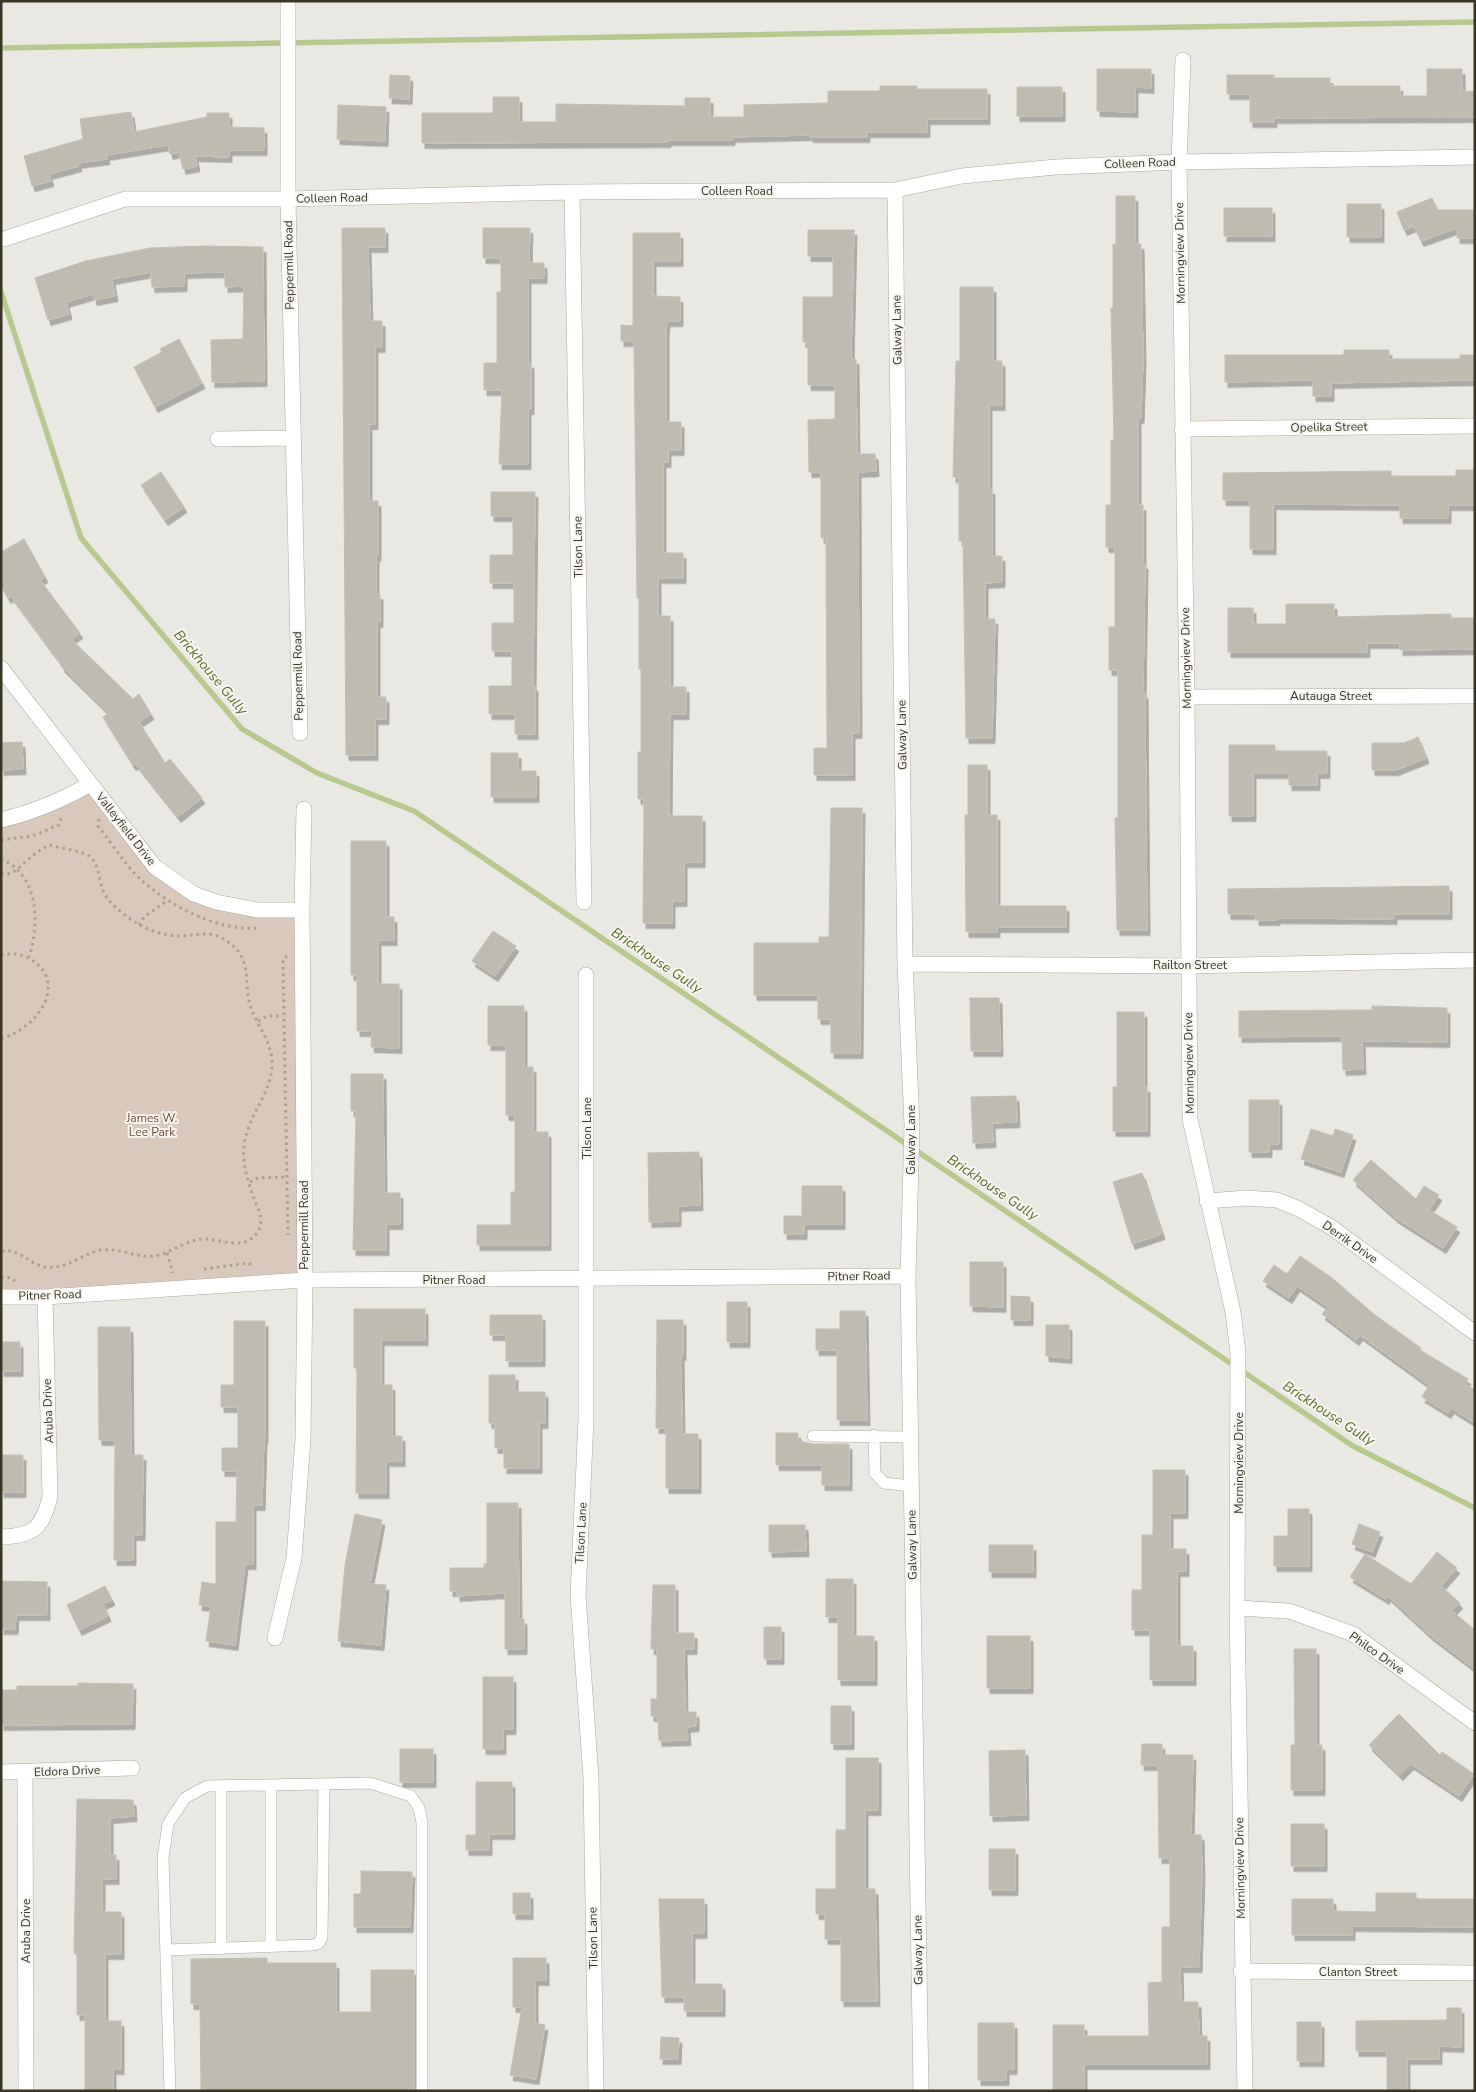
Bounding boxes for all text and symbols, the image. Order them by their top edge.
street label: Colleen Road [1104,154,1176,172]
street label: Colleen Road [701,183,773,199]
street label: Colleen Road [296,189,368,207]
street label: Morningview Drive [1171,202,1189,304]
street label: Peppermill Road [280,220,298,310]
street label: Galway Lane [888,295,906,365]
street label: Opelika Street [1290,418,1368,436]
street label: Tilson Lane [569,516,587,578]
street label: Morningview Drive [1177,607,1195,709]
water label: Brickhouse Gully [169,626,252,720]
street label: Peppermill Road [289,631,307,721]
street label: Autauga Street [1290,688,1373,704]
street label: Galway Lane [893,700,911,770]
street label: Valleyfield Drive [92,788,160,869]
water label: Brickhouse Gully [608,923,707,998]
street label: Railton Street [1153,957,1228,973]
street label: Morningview Drive [1180,1012,1198,1114]
street label: Tilson Lane [579,1097,595,1159]
street label: Galway Lane [903,1105,919,1175]
park label: James W. Lee Park [125,1110,178,1140]
water label: Brickhouse Gully [944,1150,1043,1225]
street label: Peppermill Road [296,1180,312,1270]
street label: Derrik Drive [1319,1217,1381,1267]
street label: Pitner Road [827,1267,891,1285]
street label: Pitner Road [422,1272,486,1288]
street label: Pitner Road [18,1286,82,1304]
water label: Brickhouse Gully [1279,1377,1379,1451]
street label: Aruba Drive [39,1378,57,1444]
street label: Morningview Drive [1231,1412,1247,1514]
street label: Tilson Lane [571,1502,591,1564]
street label: Galway Lane [903,1510,921,1580]
street label: Philco Drive [1346,1628,1408,1678]
street label: Eldora Drive [34,1762,100,1780]
street label: Morningview Drive [1231,1817,1249,1919]
street label: Aruba Drive [18,1899,34,1963]
street label: Tilson Lane [584,1907,602,1969]
street label: Galway Lane [909,1915,927,1985]
street label: Clanton Street [1319,1964,1398,1980]

